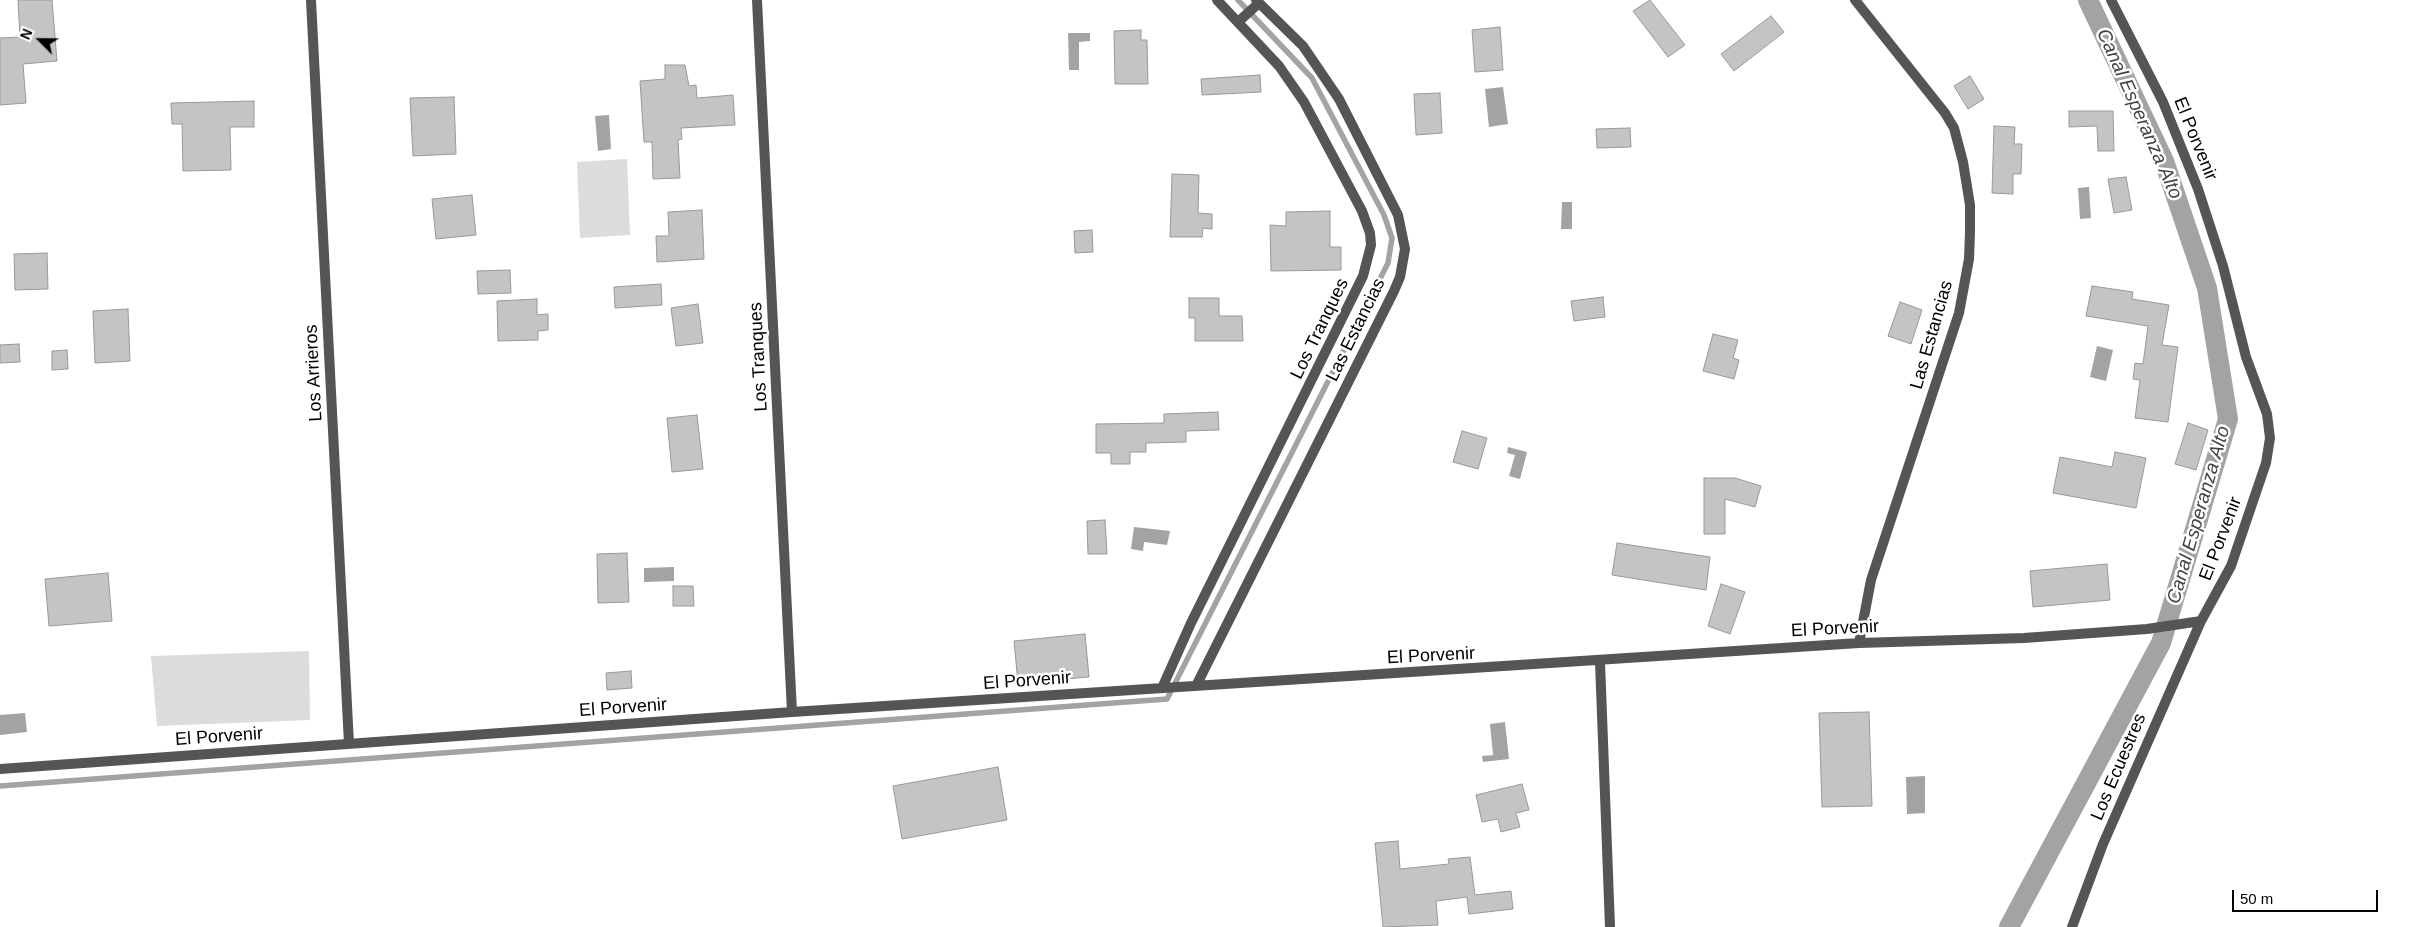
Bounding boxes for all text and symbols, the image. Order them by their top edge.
north arrow [15,15,65,65]
water label: Canal Esperanza Alto [2091,25,2187,203]
text: N [17,26,36,42]
street label: El Porvenir [2168,94,2222,184]
street label: Los Tranques [1286,275,1354,383]
street label: Las Estancias [1322,275,1390,385]
street label: Las Estancias [1906,278,1958,392]
street label: Los Tranques [745,302,773,412]
street label: Los Arrieros [301,324,327,422]
water label: Canal Esperanza Alto [2163,424,2235,606]
street label: El Porvenir [2195,494,2247,584]
street label: El Porvenir [1790,616,1880,642]
street label: El Porvenir [1386,643,1476,669]
street label: El Porvenir [982,667,1072,695]
street label: El Porvenir [578,694,668,722]
street label: Los Ecuestres [2087,710,2151,824]
street label: El Porvenir [174,723,264,751]
scale bar [2235,880,2381,912]
text: 50 m [2240,890,2273,907]

